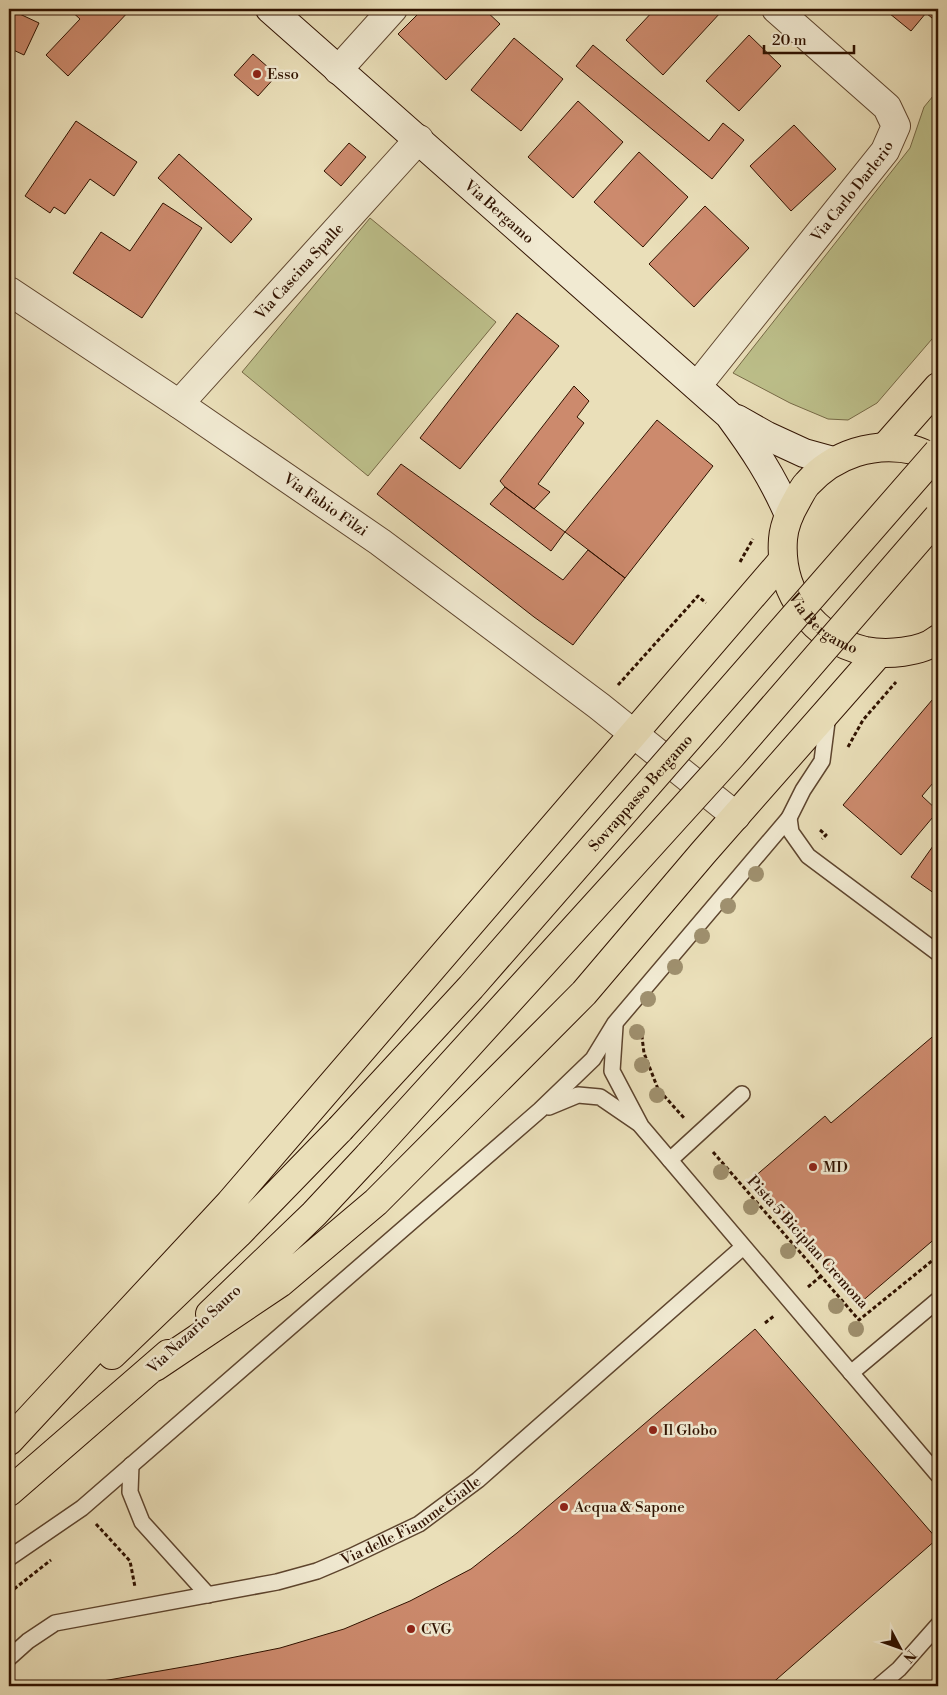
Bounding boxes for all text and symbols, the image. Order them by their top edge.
scale bar [764,22,854,54]
text: 20 m [772,31,807,50]
place label: Esso [267,65,299,84]
marker: Esso [251,68,263,80]
street label: Via Carlo Darlerio [806,138,898,247]
street label: Via Bergamo [459,176,538,248]
street label: Via Cascina Spalle [250,219,348,325]
street label: Via Fabio Filzi [279,469,371,541]
street label: Via Bergamo [784,588,860,658]
street label: Sovrappasso Bergamo [585,731,697,856]
place label: MD [823,1158,848,1177]
marker: MD [807,1161,819,1173]
street label: Pista 5 Biciplan Cremona [743,1172,873,1313]
street label: Via Nazario Sauro [143,1281,245,1378]
place label: Il Globo [663,1421,717,1440]
marker: Il Globo [647,1424,659,1436]
street label: Via delle Fiamme Gialle [337,1472,485,1570]
place label: Acqua & Sapone [573,1498,685,1517]
marker: Acqua & Sapone [558,1501,570,1513]
place label: CVG [421,1620,452,1639]
north arrow [874,1622,924,1672]
marker: CVG [405,1623,417,1635]
text: N [899,1646,919,1666]

